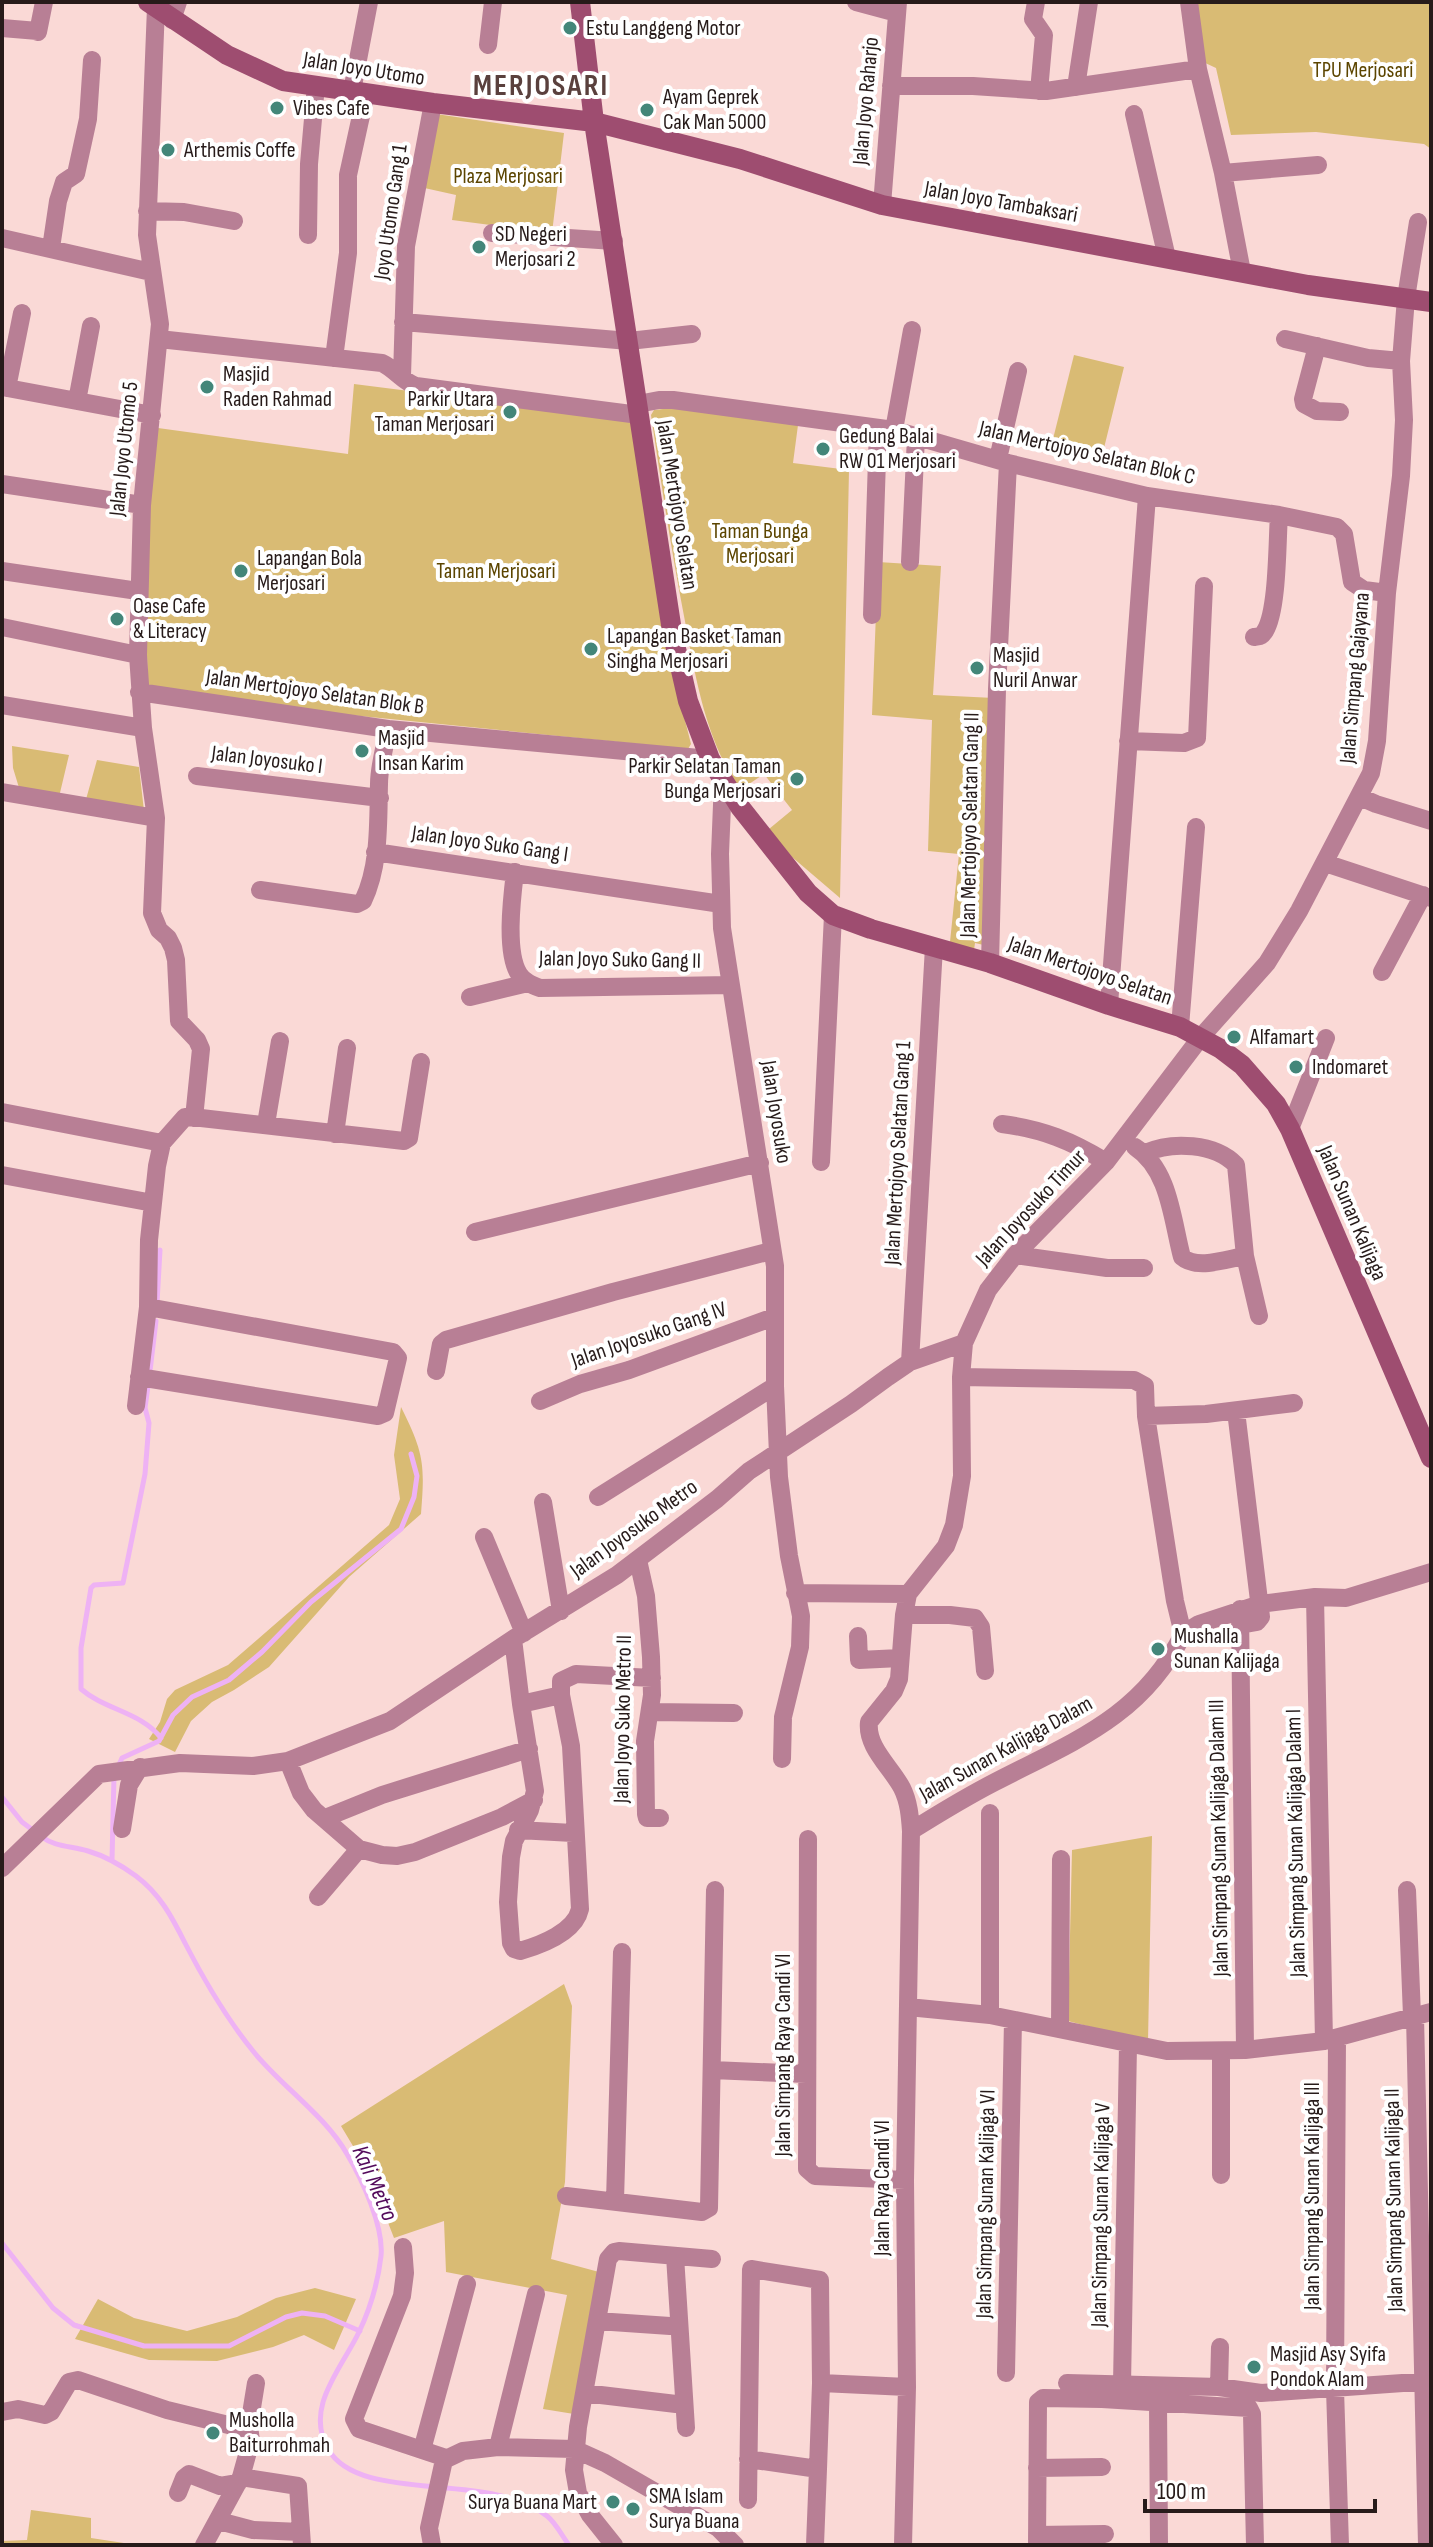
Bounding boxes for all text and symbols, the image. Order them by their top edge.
place label: Estu Langgeng Motor [586,15,741,42]
marker: Estu Langgeng Motor [561,19,579,37]
street label: Jalan Joyo Raharjo [847,36,885,167]
street label: Jalan Joyo Utomo [300,46,427,92]
park label: TPU Merjosari [1313,57,1413,84]
district label: MERJOSARI [473,68,609,104]
place label: Ayam Geprek Cak Man 5000 [662,84,766,136]
place label: Vibes Cafe [293,95,370,122]
marker: Vibes Cafe [268,99,286,117]
marker: Ayam Geprek Cak Man 5000 [638,101,656,119]
place label: Arthemis Coffe [183,137,296,164]
marker: Arthemis Coffe [159,141,177,159]
street label: Joyo Utomo Gang 1 [368,142,414,282]
park label: Plaza Merjosari [453,163,563,190]
street label: Jalan Joyo Tambaksari [921,175,1080,229]
place label: SD Negeri Merjosari 2 [495,221,576,273]
marker: SD Negeri Merjosari 2 [470,238,488,256]
place label: Masjid Raden Rahmad [223,361,332,413]
marker: Masjid Raden Rahmad [198,378,216,396]
street label: Jalan Joyo Utomo 5 [103,380,144,519]
place label: Parkir Utara Taman Merjosari [375,386,494,438]
marker: Parkir Utara Taman Merjosari [501,403,519,421]
street label: Jalan Mertojoyo Selatan Blok C [975,415,1198,491]
street label: Jalan Mertojoyo Selatan [650,417,704,592]
place label: Gedung Balai RW 01 Merjosari [839,423,956,475]
marker: Gedung Balai RW 01 Merjosari [814,440,832,458]
park label: Taman Bunga Merjosari [712,518,808,570]
place label: Lapangan Bola Merjosari [257,545,362,597]
park label: Taman Merjosari [436,558,556,585]
marker: Lapangan Bola Merjosari [232,562,250,580]
street label: Jalan Simpang Gajayana [1334,591,1376,766]
place label: Oase Cafe & Literacy [133,593,207,645]
marker: Oase Cafe & Literacy [108,610,126,628]
place label: Lapangan Basket Taman Singha Merjosari [607,623,782,675]
marker: Lapangan Basket Taman Singha Merjosari [582,640,600,658]
place label: Masjid Nuril Anwar [993,642,1078,694]
marker: Masjid Nuril Anwar [968,659,986,677]
street label: Jalan Mertojoyo Selatan Blok B [203,663,426,721]
street label: Jalan Mertojoyo Selatan Gang II [955,712,985,939]
place label: Masjid Insan Karim [378,725,464,777]
street label: Jalan Joyosuko I [209,740,324,780]
marker: Masjid Insan Karim [353,742,371,760]
place label: Parkir Selatan Taman Bunga Merjosari [628,753,781,805]
marker: Parkir Selatan Taman Bunga Merjosari [788,770,806,788]
street label: Jalan Joyo Suko Gang I [409,820,570,868]
street label: Jalan Mertojoyo Selatan [1003,930,1176,1012]
street label: Jalan Joyo Suko Gang II [538,945,701,975]
place label: Alfamart [1249,1024,1315,1051]
marker: Alfamart [1225,1028,1243,1046]
street label: Jalan Mertojoyo Selatan Gang 1 [879,1040,917,1267]
place label: Indomaret [1312,1054,1388,1081]
street label: Jalan Joyosuko [754,1058,797,1165]
marker: Indomaret [1287,1058,1305,1076]
street label: Jalan Sunan Kalijaga [1311,1140,1393,1285]
street label: Jalan Joyosuko Timur [969,1144,1092,1273]
street label: Jalan Joyosuko Gang IV [567,1296,730,1375]
street label: Jalan Joyosuko Metro [564,1474,703,1585]
place label: Mushalla Sunan Kalijaga [1174,1623,1280,1675]
street label: Jalan Joyo Suko Metro II [608,1635,638,1804]
marker: Mushalla Sunan Kalijaga [1149,1640,1167,1658]
street label: Jalan Sunan Kalijaga Dalam [914,1690,1097,1808]
street label: Jalan Simpang Sunan Kalijaga Dalam III [1203,1699,1235,1978]
street label: Jalan Simpang Sunan Kalijaga Dalam I [1280,1709,1312,1978]
street label: Jalan Simpang Raya Candi VI [770,1954,797,2157]
street label: Jalan Simpang Sunan Kalijaga III [1299,2082,1326,2311]
street label: Jalan Simpang Sunan Kalijaga II [1379,2088,1409,2313]
street label: Jalan Simpang Sunan Kalijaga VI [970,2089,1001,2320]
street label: Jalan Simpang Sunan Kalijaga V [1086,2102,1116,2328]
street label: Jalan Raya Candi VI [869,2120,896,2257]
water label: Kali Metro [346,2141,405,2225]
place label: Masjid Asy Syifa Pondok Alam [1270,2341,1386,2393]
marker: Masjid Asy Syifa Pondok Alam [1245,2358,1263,2376]
place label: Musholla Baiturrohmah [229,2407,330,2459]
marker: Musholla Baiturrohmah [204,2424,222,2442]
scale bar [1145,2463,1375,2513]
text: 100 m [1157,2477,1206,2506]
place label: SMA Islam Surya Buana [649,2483,740,2535]
place label: Surya Buana Mart [468,2489,597,2516]
marker: Surya Buana Mart [604,2493,622,2511]
marker: SMA Islam Surya Buana [624,2500,642,2518]

